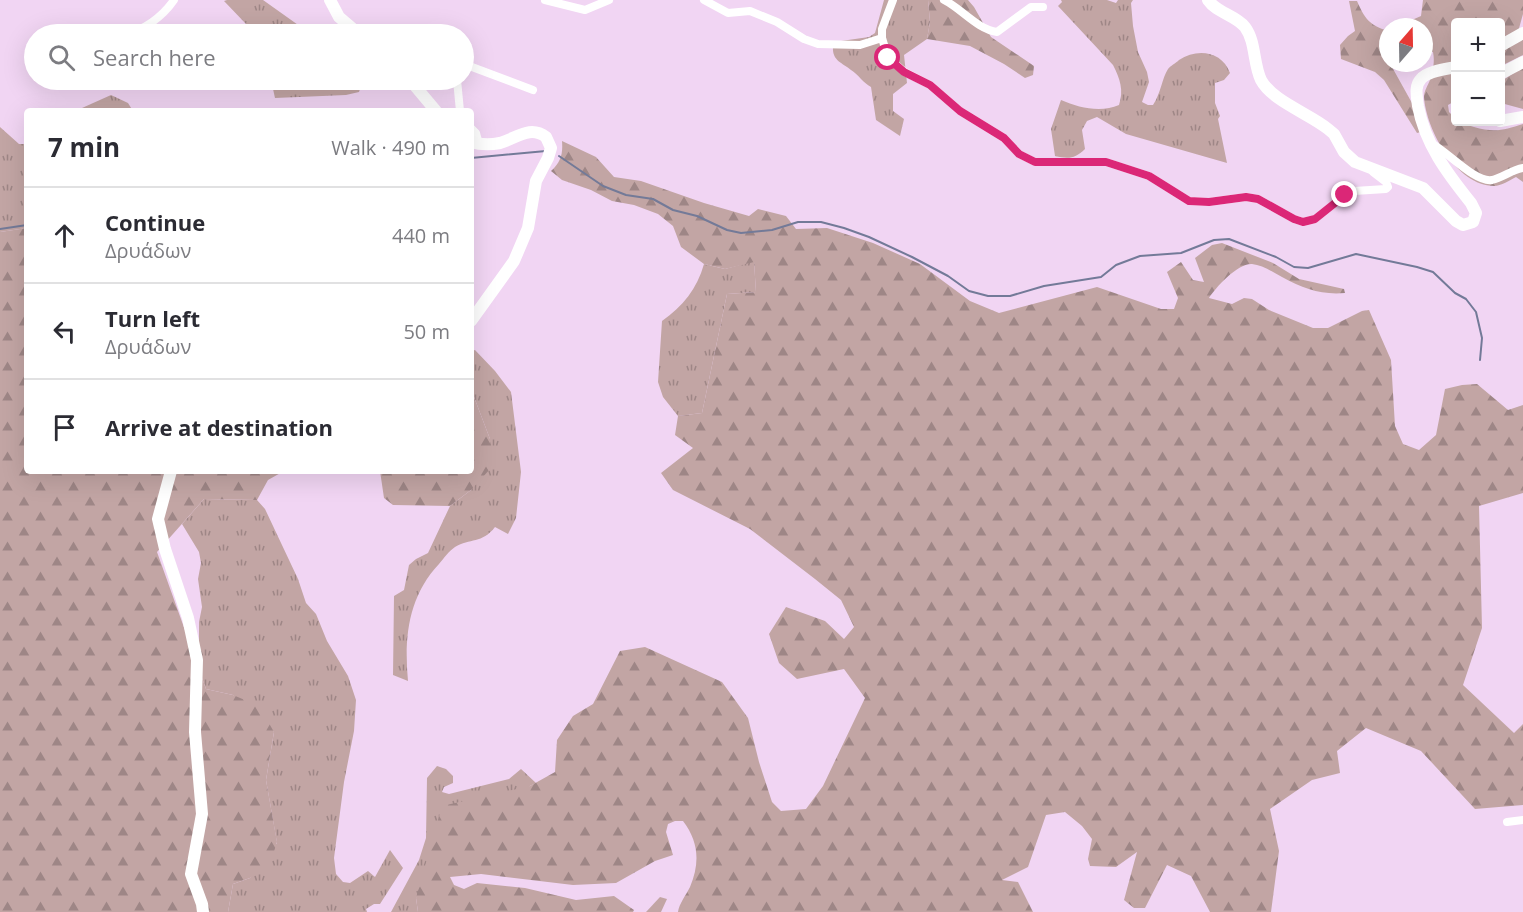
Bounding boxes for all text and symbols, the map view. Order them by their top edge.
north arrow [1379,18,1433,72]
map controls [1451,18,1505,126]
button: + [1451,18,1505,72]
search box [24,24,474,90]
icon: search [45,41,78,74]
text: Search here [93,42,216,72]
route start [874,44,900,70]
button: − [1451,72,1505,126]
text: 7 min [48,129,120,165]
text: Walk · 490 m [331,134,450,161]
route end [1331,181,1357,207]
text: Continue [105,207,205,237]
icon: ahead [48,219,81,252]
text: 440 m [392,222,450,249]
text: Δρυάδων [105,237,191,264]
text: Turn left [105,303,200,333]
icon: left [48,315,81,348]
text: 50 m [403,318,450,345]
text: Δρυάδων [105,333,191,360]
icon: arrive [48,411,81,444]
text: Arrive at destination [105,412,333,442]

